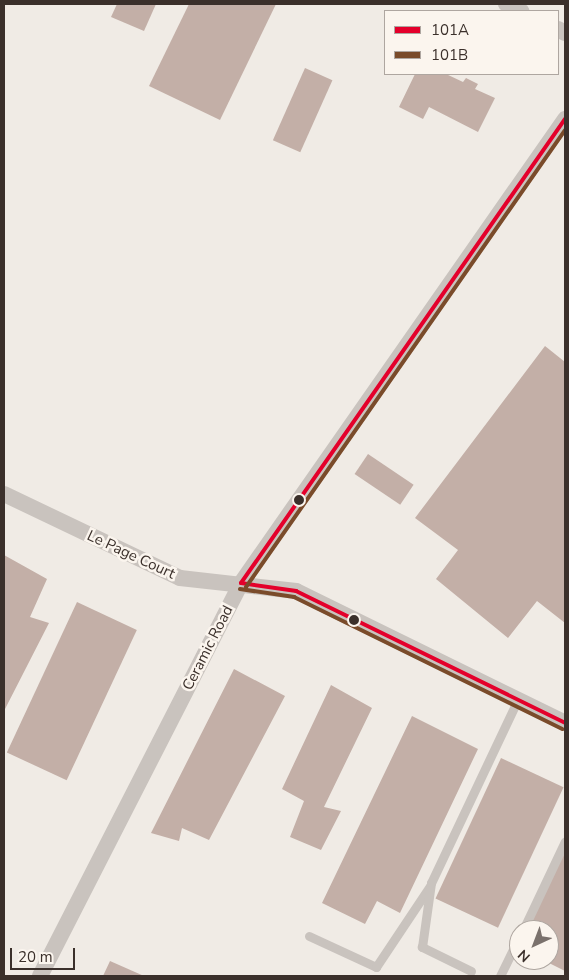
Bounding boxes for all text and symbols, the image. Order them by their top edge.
legend [384,10,559,75]
text: 101A [431,20,469,40]
text: 101B [431,45,468,65]
unlabelled marker [294,495,304,505]
street label: Le Page Court [84,527,178,583]
street label: Ceramic Road [179,603,237,693]
unlabelled marker [349,615,359,625]
north arrow [509,920,559,970]
scale bar [12,938,78,970]
text: N [514,945,534,966]
text: 20 m [18,947,53,967]

